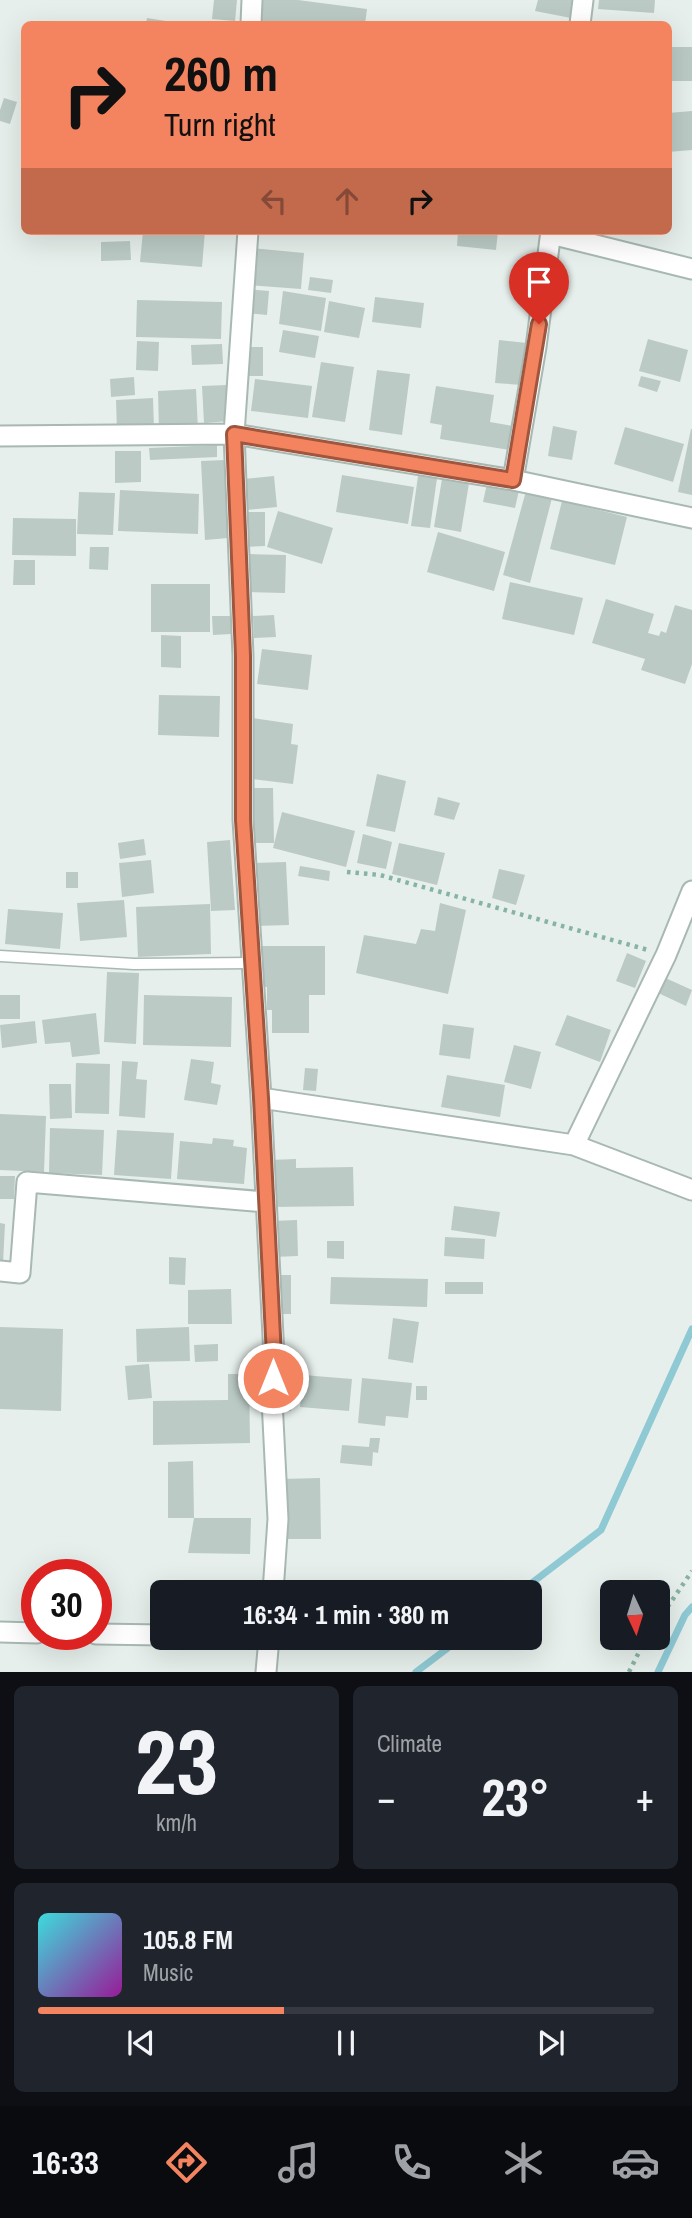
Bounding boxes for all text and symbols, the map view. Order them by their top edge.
text: 260 m [164,40,278,106]
icon: right [49,49,140,140]
text: Turn right [164,103,276,146]
icon: left [255,182,293,220]
icon: ahead [328,182,366,220]
icon: right [401,182,439,220]
pin [509,252,569,324]
icon: arrive [520,263,558,301]
position arrow [236,1341,310,1415]
speed limit sign: 30 [21,1559,112,1650]
north arrow [600,1580,670,1650]
map controls [600,1580,670,1650]
text: 16:34 · 1 min · 380 m [243,1597,449,1632]
text: 23 [135,1700,218,1822]
text: Climate [377,1728,442,1759]
text: 23° [481,1762,550,1832]
text: − [377,1772,395,1823]
text: + [636,1772,654,1823]
text: km/h [156,1807,197,1838]
text: 105.8 FM [143,1922,233,1957]
text: Music [143,1957,193,1988]
icon: previous [122,2024,160,2062]
icon: pause [327,2024,365,2062]
icon: next [532,2024,570,2062]
icon: directions [162,2138,211,2187]
icon: music [274,2138,323,2187]
icon: phone [387,2138,436,2187]
icon: climate [499,2138,548,2187]
icon: car [611,2138,660,2187]
text: 16:33 [32,2141,99,2184]

